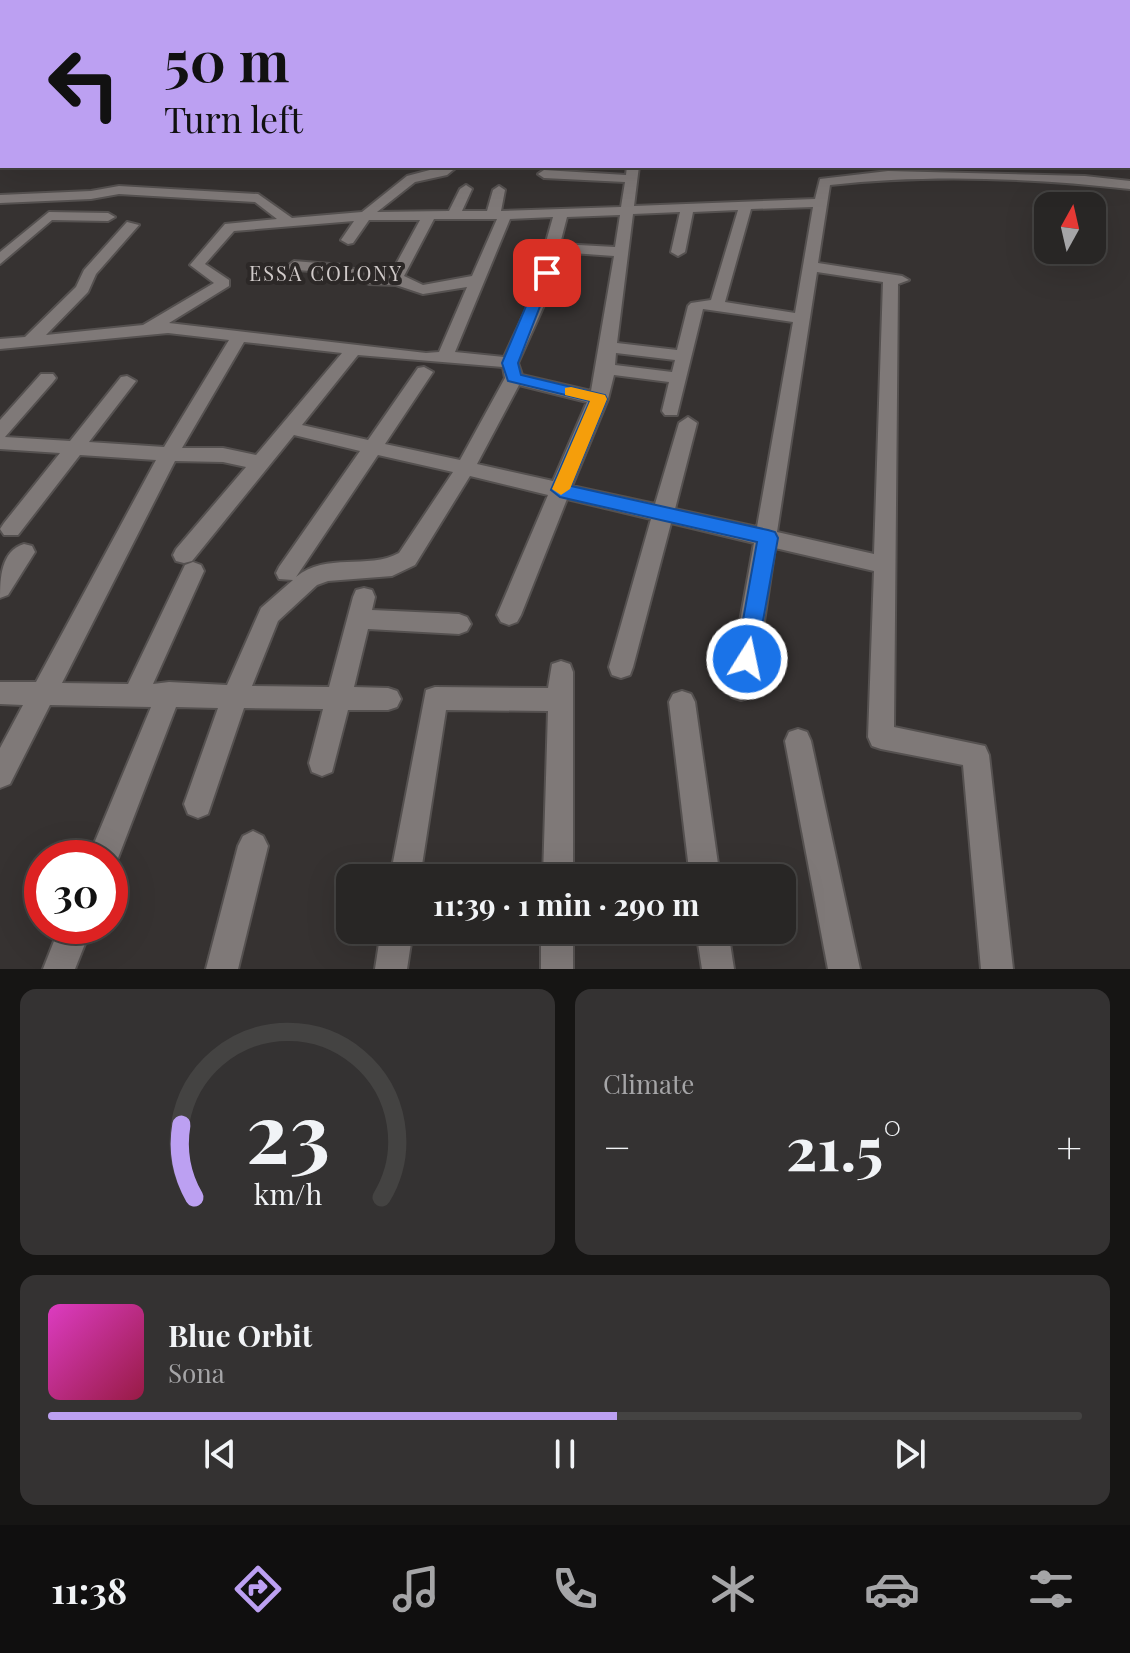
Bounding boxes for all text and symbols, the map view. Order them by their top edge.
text: 50 m [164,22,290,97]
icon: left [32,32,136,136]
text: Turn left [164,94,303,142]
north arrow [1034,192,1106,264]
map controls [1034,192,1106,264]
pin [513,239,581,307]
icon: arrive [525,251,569,295]
district label: ESSA COLONY [249,259,403,286]
position arrow [705,617,789,701]
speed limit sign: 30 [24,840,128,944]
text: 11:39 · 1 min · 290 m [433,884,699,924]
text: Climate [603,1066,694,1101]
text: 23 [245,1074,330,1185]
text: 21.5° [786,1106,902,1186]
text: − [603,1116,631,1175]
text: + [1056,1116,1082,1175]
text: km/h [253,1174,322,1212]
text: Blue Orbit [168,1315,312,1355]
text: Sona [168,1355,225,1390]
icon: previous [198,1432,242,1476]
icon: pause [543,1432,587,1476]
icon: next [888,1432,932,1476]
icon: directions [230,1561,286,1617]
icon: music [388,1561,444,1617]
icon: phone [547,1561,603,1617]
icon: climate [705,1561,761,1617]
icon: car [864,1561,920,1617]
icon: filters [1023,1561,1079,1617]
text: 11:38 [51,1565,127,1613]

